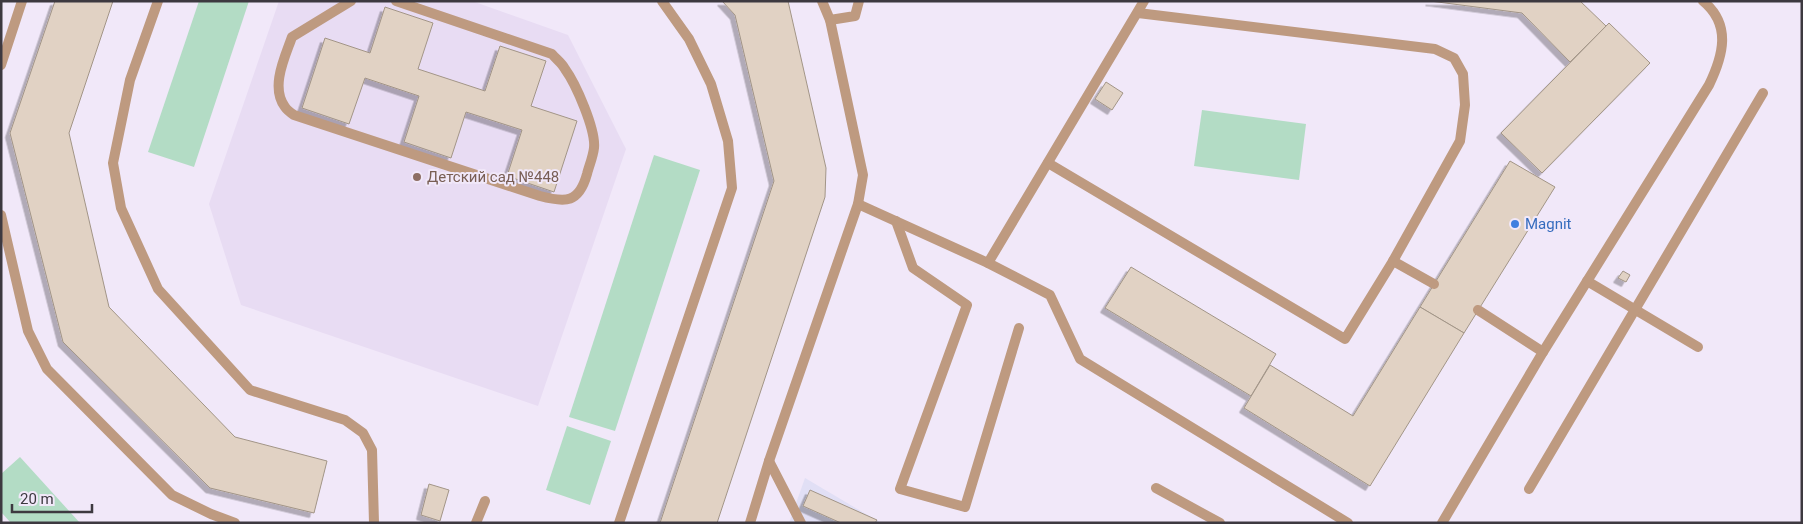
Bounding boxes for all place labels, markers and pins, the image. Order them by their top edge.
place label: Детский сад №448 [427,168,559,186]
marker: Детский сад №448 [411,171,423,183]
place label: Magnit [1525,215,1572,233]
marker: Magnit [1509,218,1521,230]

